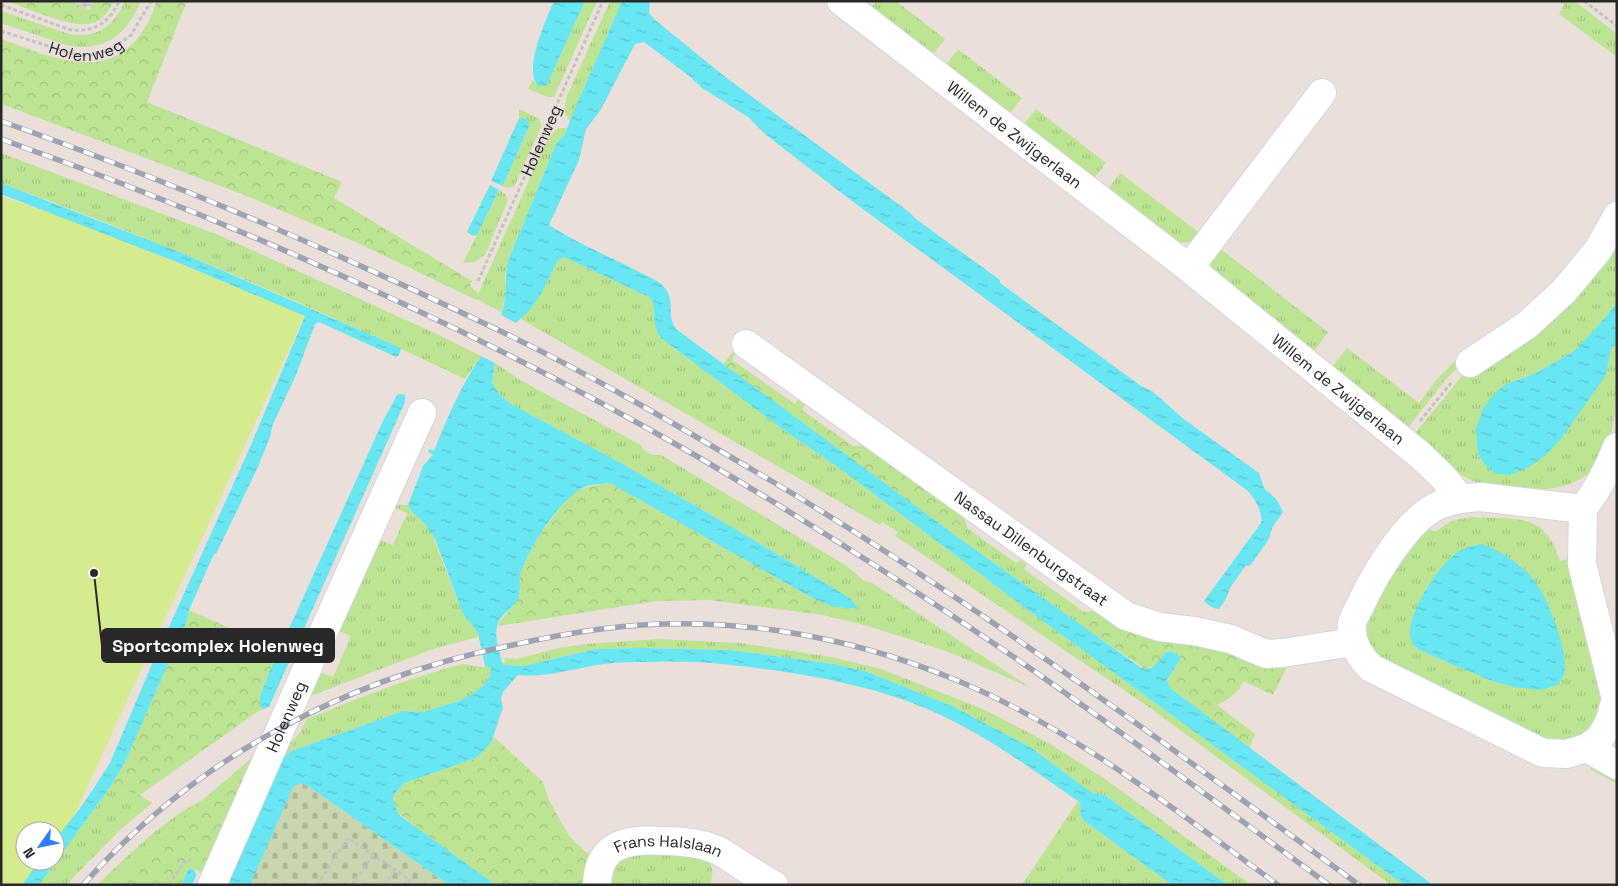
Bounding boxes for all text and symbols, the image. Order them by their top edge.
street label: Holenweg [46,34,128,66]
street label: Willem de Zwijgerlaan [943,76,1086,193]
street label: Holenweg [516,102,566,180]
street label: Willem de Zwijgerlaan [1268,329,1409,449]
street label: Nassau Dillenburgstraat [950,487,1112,611]
callout: Sportcomplex Holenweg [102,629,334,662]
text: Sportcomplex Holenweg [112,634,324,657]
street label: Holenweg [262,678,311,756]
north arrow [15,821,65,871]
street label: Frans Halslaan [610,830,726,862]
text: N [19,844,39,862]

